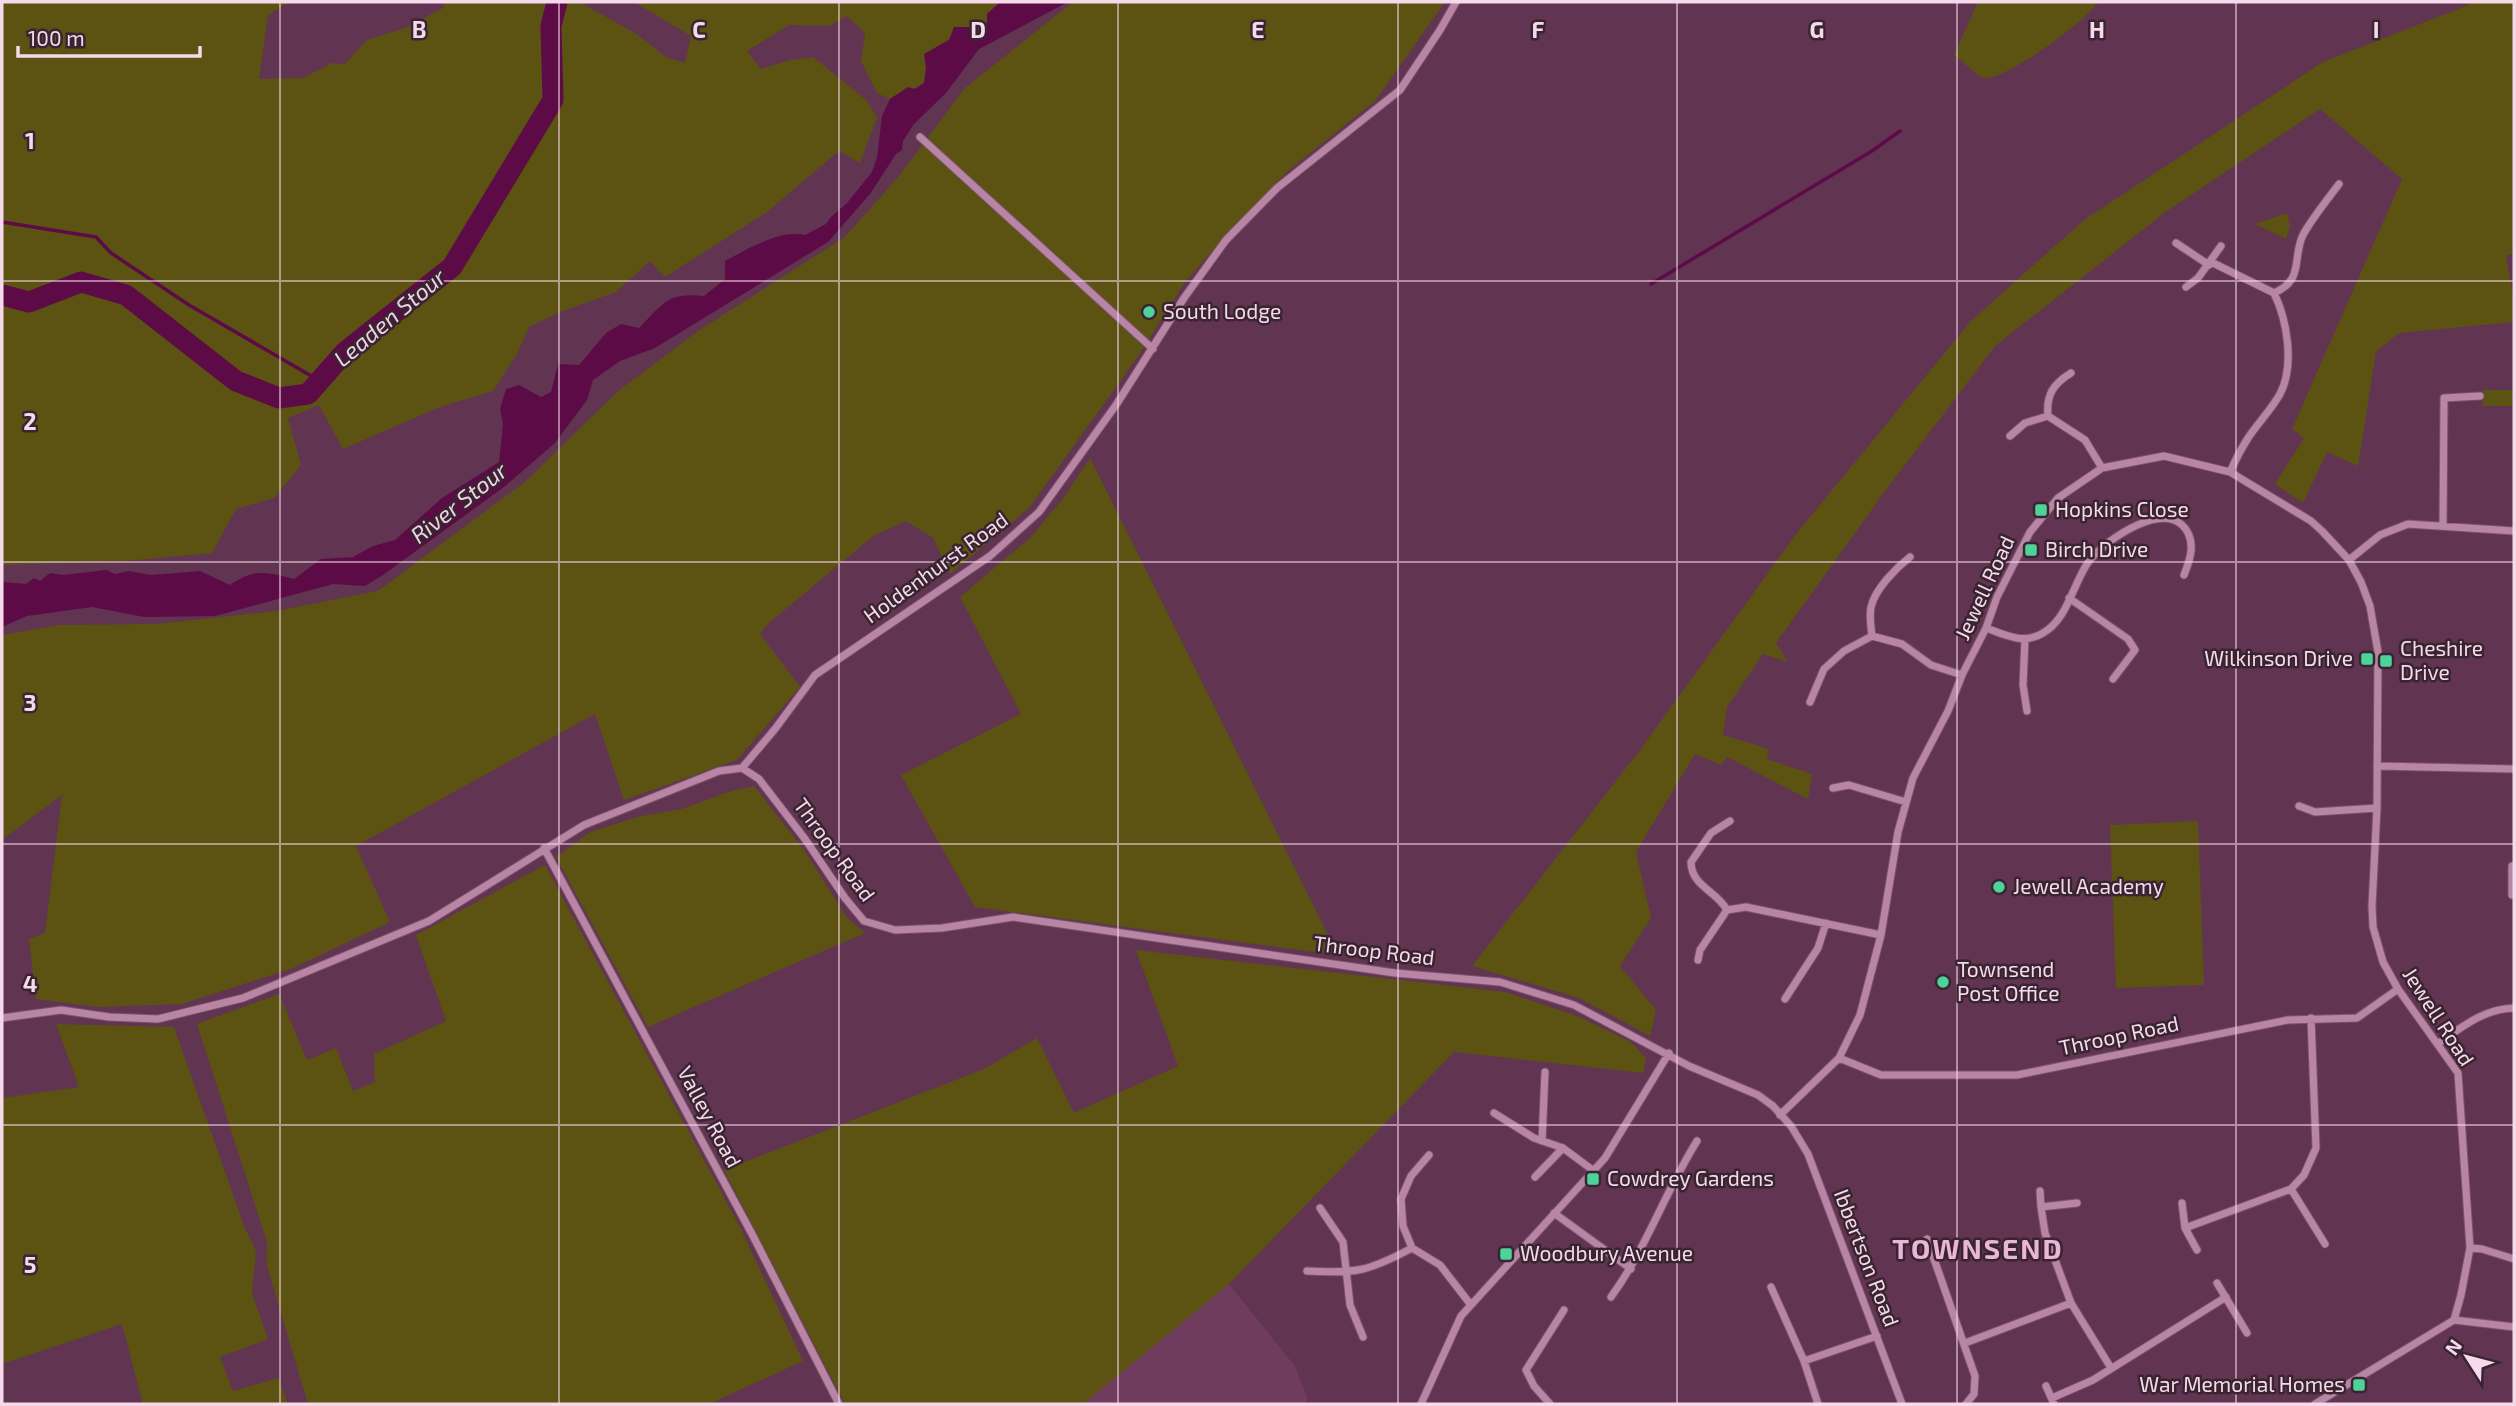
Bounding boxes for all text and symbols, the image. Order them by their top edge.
scale bar [18,14,200,58]
text: B [412,15,426,43]
text: C [692,15,706,43]
text: D [970,15,986,43]
text: E [1251,15,1265,43]
text: F [1532,15,1545,43]
text: G [1810,15,1824,43]
text: H [2089,15,2105,43]
text: I [2373,15,2379,43]
text: 100 m [28,25,85,50]
text: 1 [25,126,35,154]
water label: Leaden Stour [328,262,452,372]
place label: South Lodge [1163,298,1281,323]
marker: South Lodge [1141,304,1157,320]
text: 2 [23,407,37,435]
water label: River Stour [405,455,513,549]
place label: Hopkins Close [2055,496,2189,521]
marker: Hopkins Close [2033,502,2049,518]
street label: Holdenhurst Road [858,506,1012,627]
street label: Jewell Road [1949,531,2019,643]
place label: Birch Drive [2045,536,2148,561]
marker: Birch Drive [2023,542,2039,558]
place label: Cheshire Drive [2400,635,2483,684]
place label: Wilkinson Drive [2204,645,2353,670]
marker: Wilkinson Drive [2359,651,2375,667]
marker: Cheshire Drive [2378,653,2394,669]
text: 3 [23,688,37,716]
street label: Throop Road [789,793,881,906]
place label: Jewell Academy [2013,873,2164,898]
marker: Jewell Academy [1991,879,2007,895]
street label: Throop Road [1312,930,1436,969]
place label: Townsend Post Office [1957,956,2059,1005]
street label: Jewell Road [2398,962,2480,1070]
text: 4 [23,969,37,997]
marker: Townsend Post Office [1935,974,1951,990]
street label: Throop Road [2057,1010,2181,1059]
street label: Valley Road [673,1061,747,1171]
place label: Cowdrey Gardens [1607,1165,1774,1190]
marker: Cowdrey Gardens [1585,1171,1601,1187]
street label: Ibbertson Road [1830,1185,1905,1330]
district label: TOWNSEND [1892,1231,2064,1265]
place label: Woodbury Avenue [1520,1240,1693,1265]
marker: Woodbury Avenue [1498,1246,1514,1262]
text: 5 [24,1250,36,1278]
north arrow [2432,1322,2502,1392]
text: N [2440,1334,2466,1359]
place label: War Memorial Homes [2139,1371,2345,1396]
marker: War Memorial Homes [2351,1377,2367,1393]

